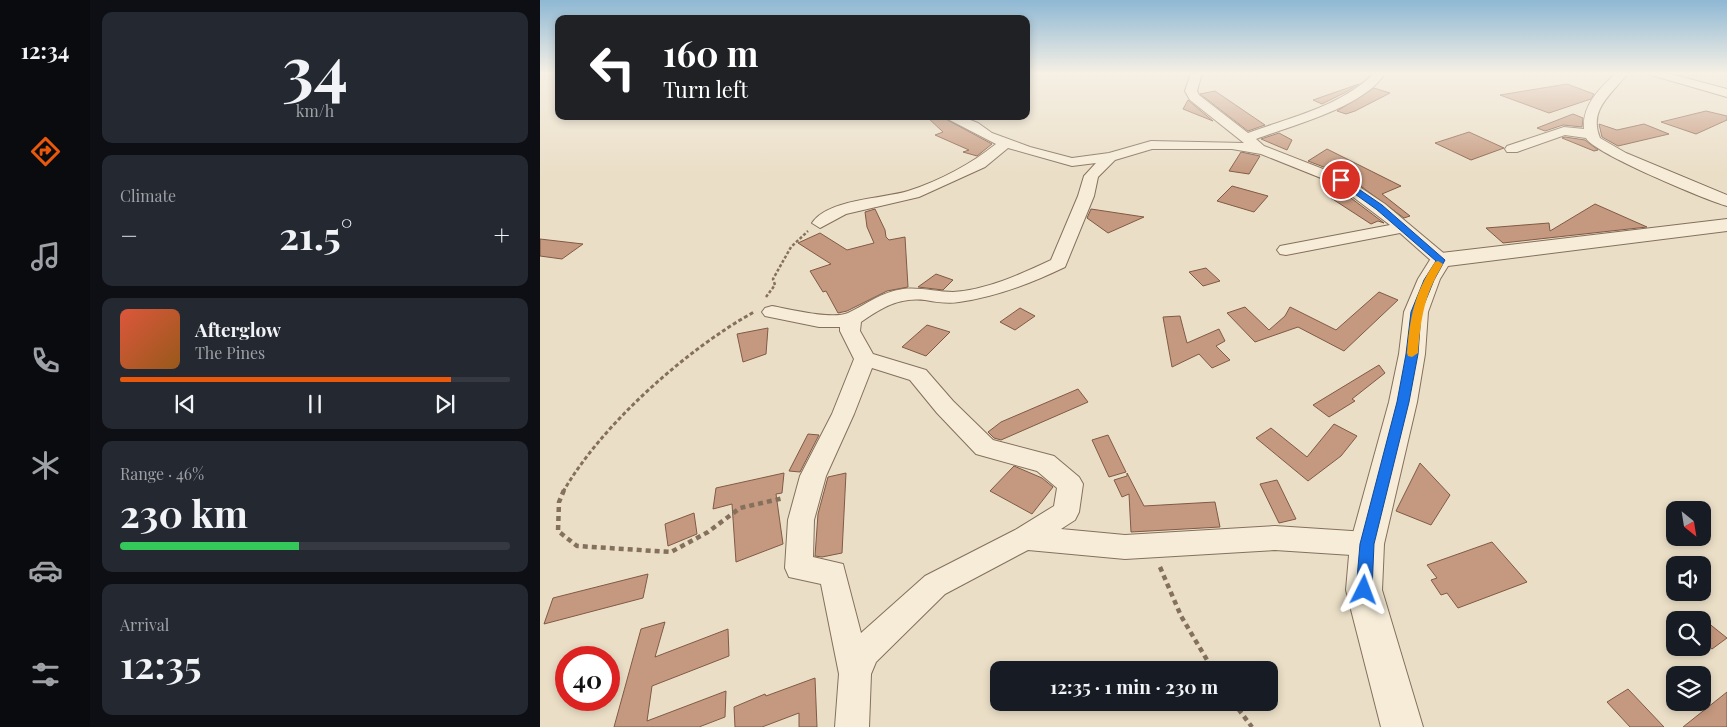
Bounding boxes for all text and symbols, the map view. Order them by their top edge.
text: 34 [282,24,348,110]
text: 160 m [663,29,758,76]
text: 12:34 [21,35,69,65]
icon: left [580,35,645,100]
text: Turn left [663,74,748,104]
text: km/h [296,100,334,121]
icon: directions [28,134,63,169]
pin [1320,159,1362,201]
icon: arrive [1327,166,1355,194]
text: Climate [120,185,176,206]
text: 21.5° [279,209,352,260]
text: − [120,216,138,253]
text: + [494,216,510,253]
icon: music [28,239,63,274]
text: Afterglow [195,316,281,342]
text: The Pines [195,342,265,363]
icon: phone [28,343,63,378]
icon: previous [171,390,199,418]
icon: pause [301,390,329,418]
icon: next [431,390,459,418]
icon: climate [28,448,63,483]
text: Range · 46% [120,463,204,484]
text: 230 km [120,487,248,538]
north arrow [1666,501,1711,546]
map controls [1666,501,1711,711]
icon: car [28,553,63,588]
button: sound [1666,556,1711,601]
position arrow [1337,563,1389,615]
button: search [1666,611,1711,656]
text: Arrival [120,614,169,635]
text: 12:35 [120,638,201,689]
speed limit sign: 40 [555,646,620,711]
icon: filters [28,657,63,692]
button: layers [1666,666,1711,711]
text: 12:35 · 1 min · 230 m [1050,673,1218,699]

